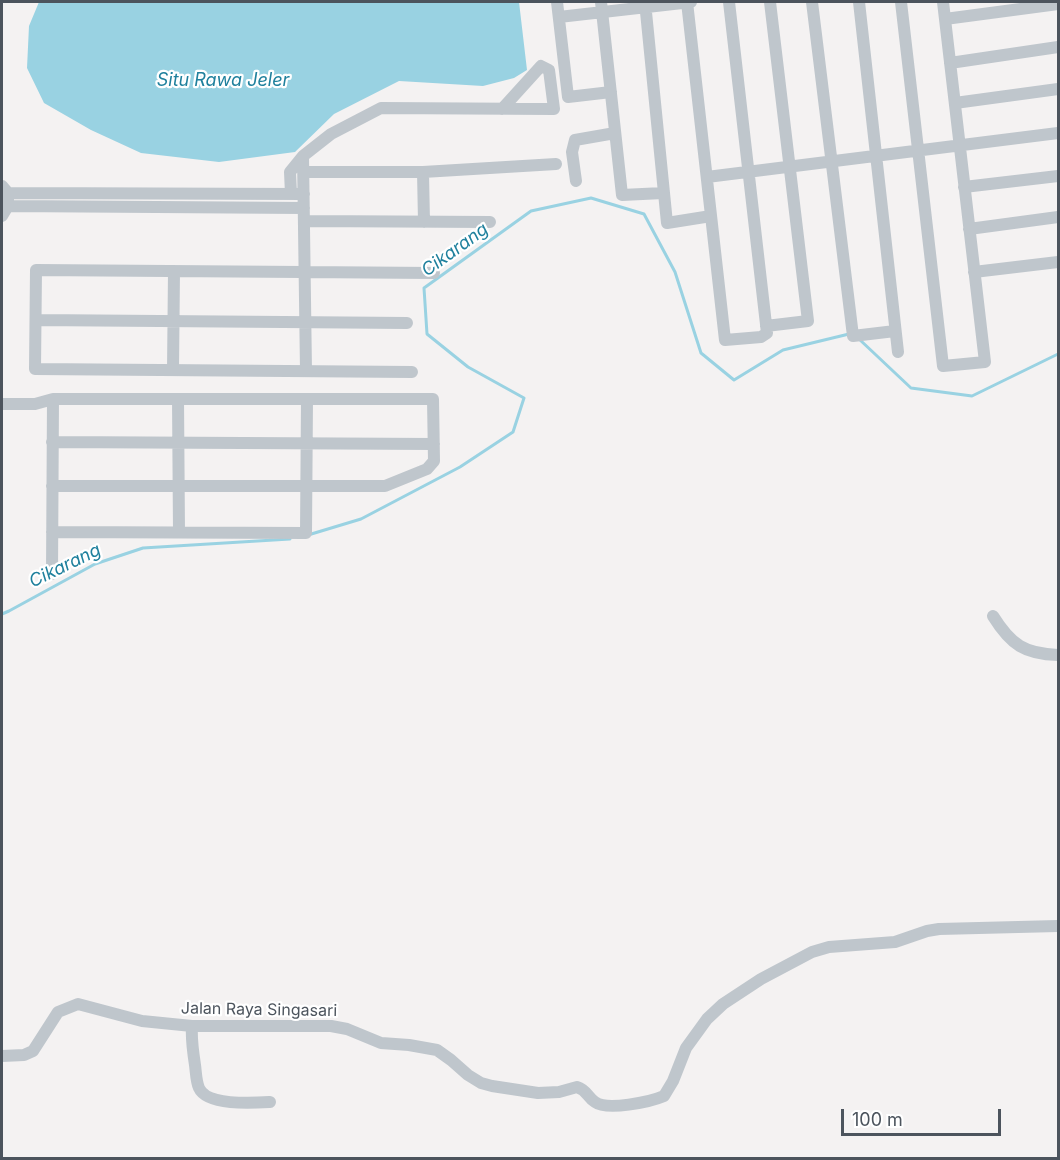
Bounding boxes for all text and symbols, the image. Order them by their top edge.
water label: Situ Rawa Jeler [157,70,289,92]
water label: Cikarang [417,219,493,281]
water label: Cikarang [26,539,104,593]
street label: Jalan Raya Singasari [181,999,337,1021]
scale bar [844,1097,1004,1135]
text: 100 m [852,1109,903,1130]

